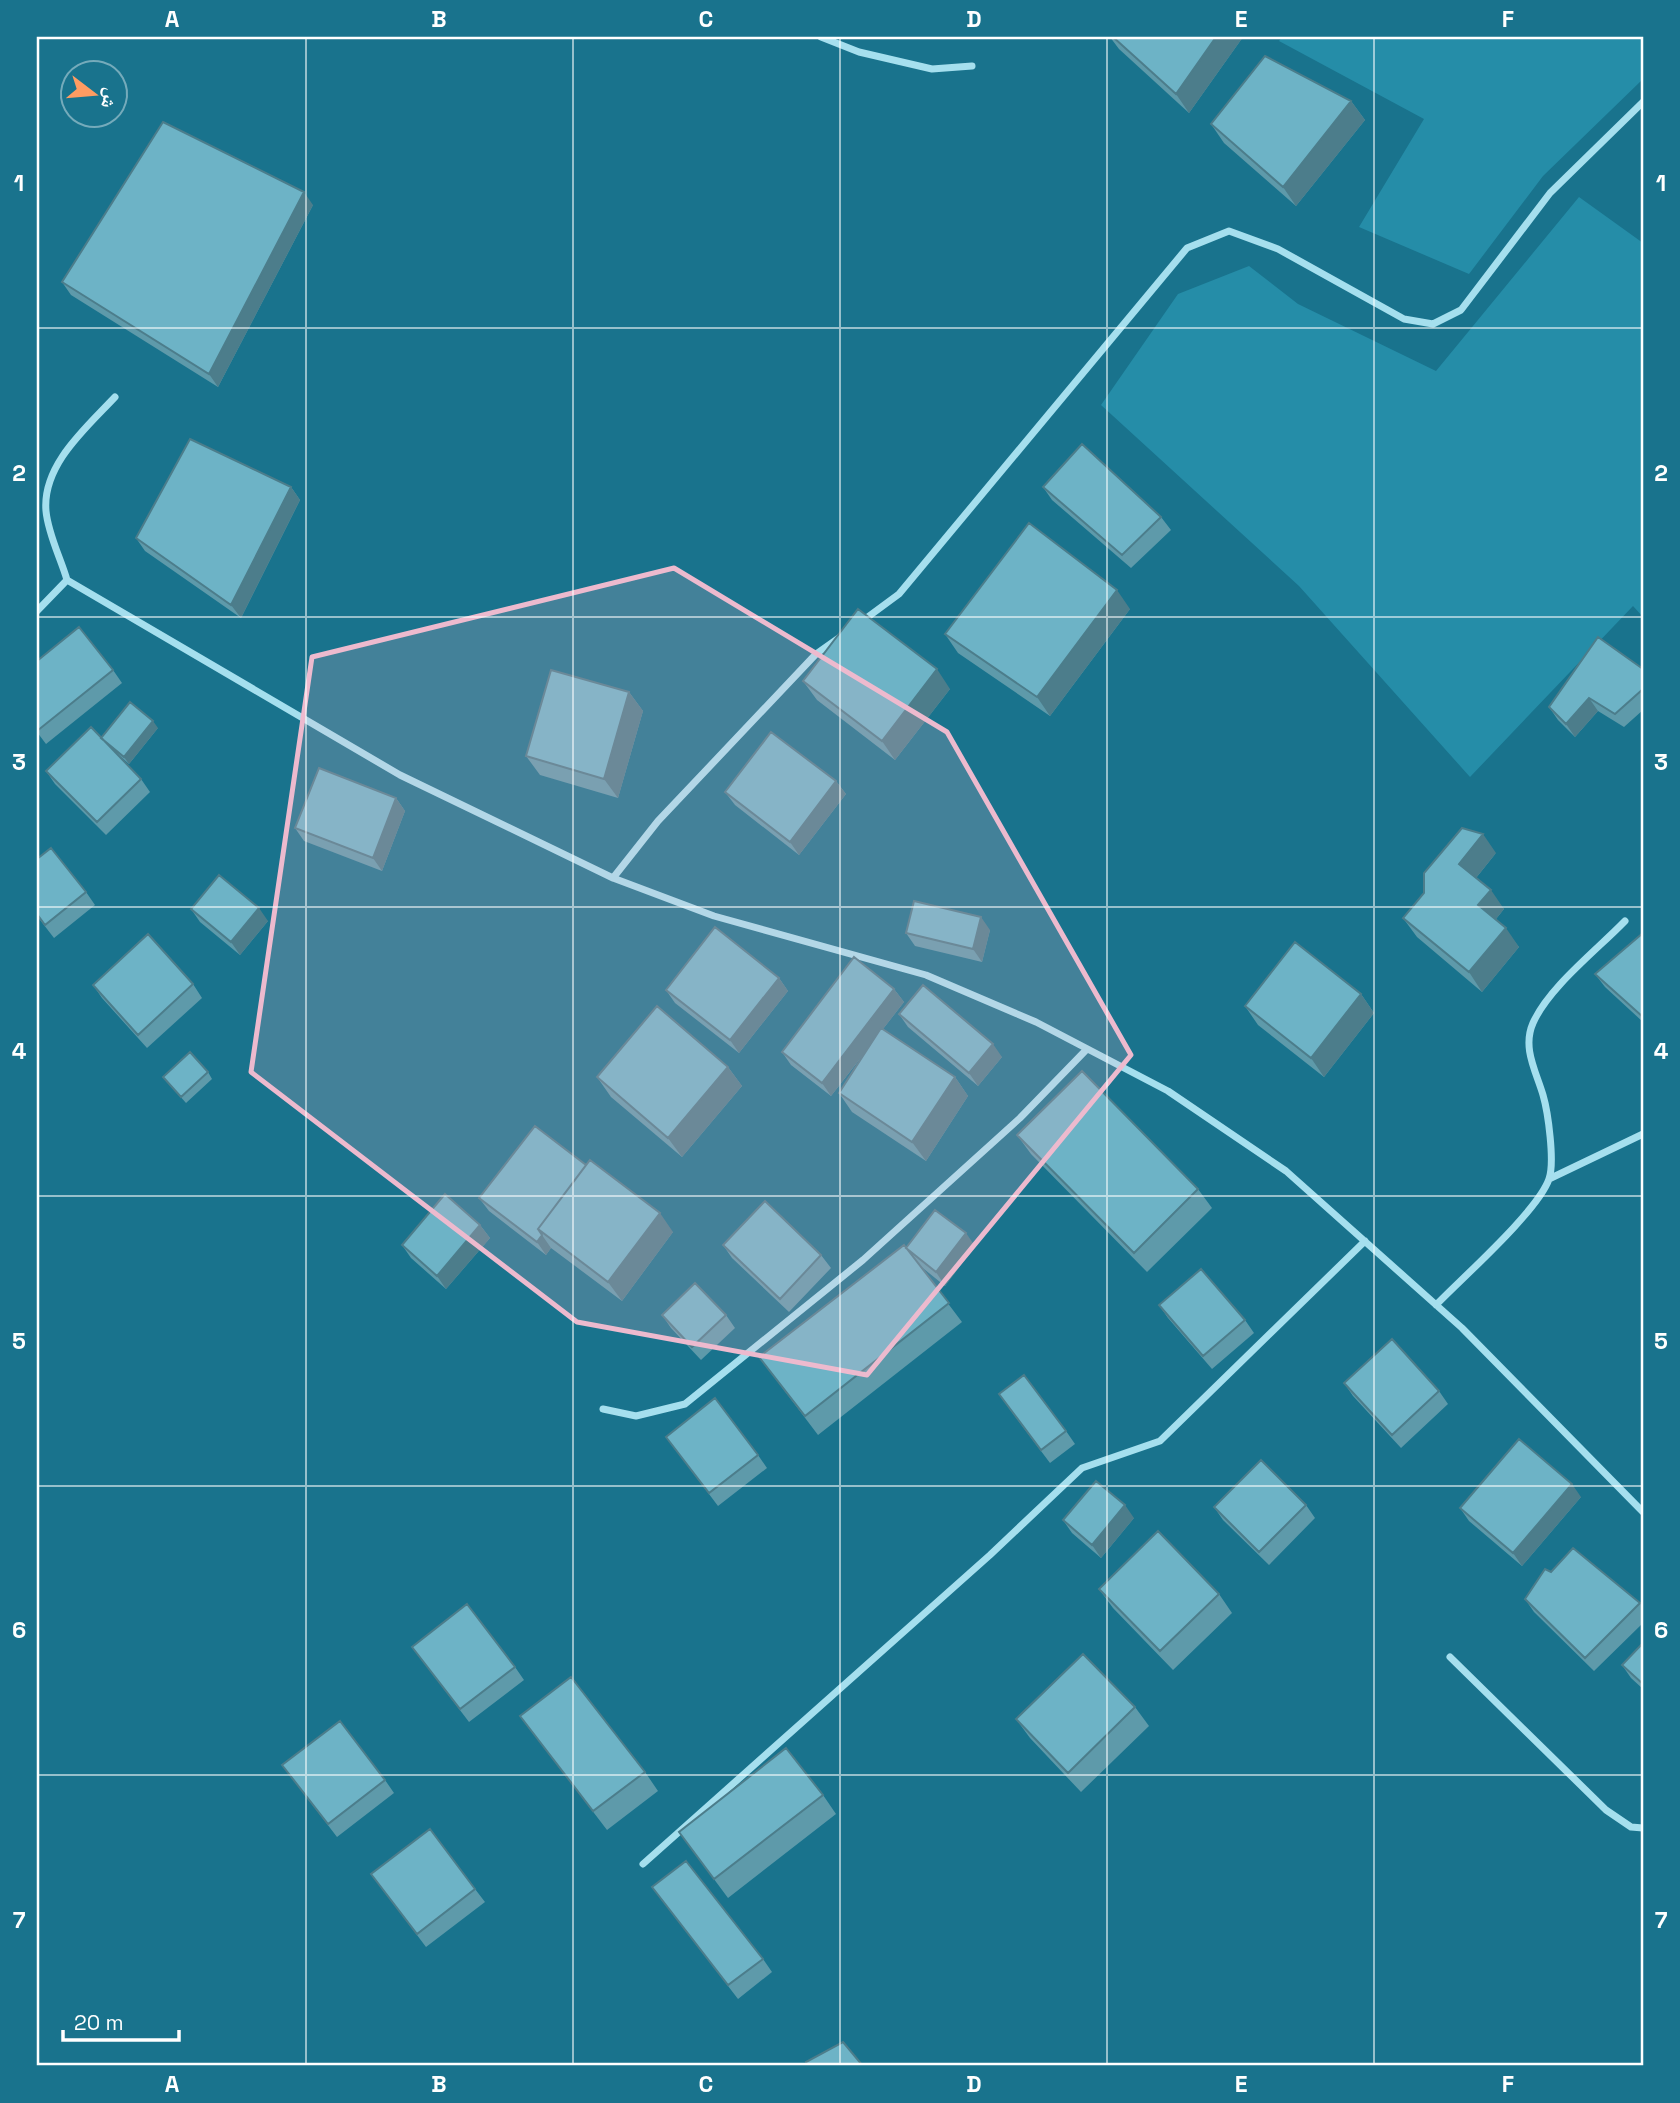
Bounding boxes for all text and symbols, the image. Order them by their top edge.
text: A [165,4,180,34]
text: B [431,4,447,34]
text: C [699,4,713,34]
text: D [966,4,982,34]
text: E [1235,4,1247,34]
text: F [1502,4,1514,34]
north arrow [60,60,130,130]
text: ش [95,85,125,112]
text: 1 [14,168,24,198]
text: 1 [1656,168,1666,198]
text: 2 [12,458,26,488]
text: 2 [1654,458,1668,488]
text: 3 [12,747,26,777]
text: 3 [1654,747,1668,777]
text: 4 [12,1036,27,1066]
text: 4 [1654,1036,1669,1066]
text: 5 [12,1326,26,1356]
text: 5 [1654,1326,1668,1356]
text: 6 [12,1615,26,1645]
text: 6 [1654,1615,1668,1645]
text: 7 [13,1905,26,1935]
text: 7 [1655,1905,1668,1935]
scale bar [63,1998,178,2042]
text: 20 m [74,2009,124,2036]
text: A [165,2069,180,2099]
text: B [431,2069,447,2099]
text: C [699,2069,713,2099]
text: D [966,2069,982,2099]
text: E [1235,2069,1247,2099]
text: F [1502,2069,1514,2099]

